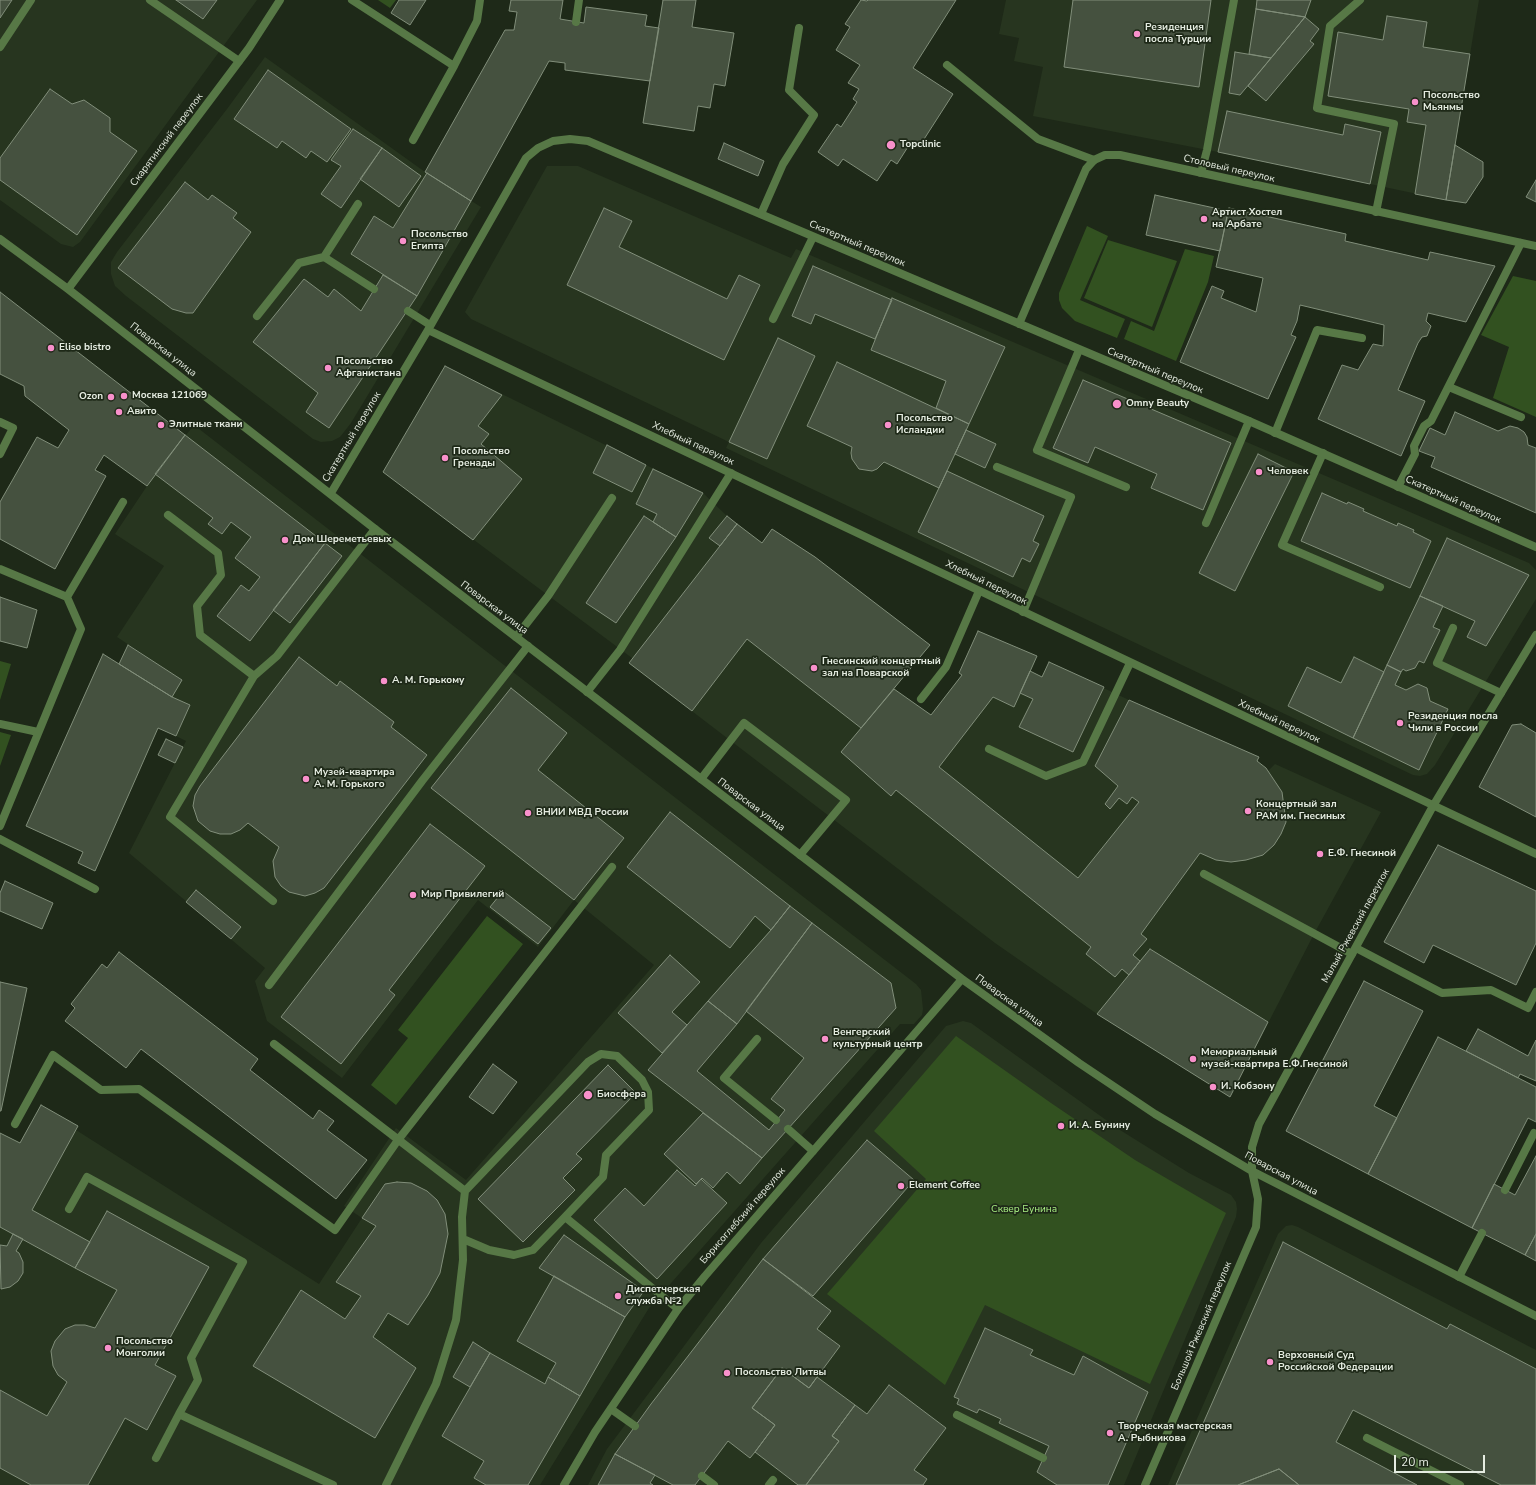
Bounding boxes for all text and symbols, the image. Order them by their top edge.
place label: Резиденция посла Турции [1145,22,1211,46]
marker: Резиденция посла Турции [1132,29,1142,39]
place label: Посольство Мьянмы [1423,90,1480,114]
street label: Скарятинский переулок [128,91,206,189]
marker: Посольство Мьянмы [1410,97,1420,107]
marker: Topclinic [885,139,897,151]
place label: Topclinic [900,139,941,151]
street label: Столовый переулок [1182,153,1276,185]
place label: Артист Хостел на Арбате [1212,207,1282,230]
marker: Артист Хостел на Арбате [1199,214,1209,224]
street label: Скатертный переулок [807,218,907,270]
place label: Посольство Египта [411,229,468,252]
marker: Посольство Египта [398,236,408,246]
street label: Поварская улица [127,320,199,380]
place label: Eliso bistro [59,342,111,354]
marker: Eliso bistro [46,343,56,353]
street label: Скатертный переулок [1105,345,1205,397]
place label: Посольство Афганистана [336,356,401,380]
marker: Посольство Афганистана [323,363,333,373]
place label: Москва 121069 [132,390,207,402]
street label: Скатертный переулок [320,390,384,484]
place label: Ozon [79,391,103,403]
marker: Москва 121069 [119,391,129,401]
marker: Ozon [106,392,116,402]
marker: Omny Beauty [1111,398,1123,410]
place label: Omny Beauty [1126,398,1189,410]
place label: Авито [127,406,157,418]
marker: Авито [114,407,124,417]
place label: Посольство Исландии [896,413,953,436]
place label: Элитные ткани [169,419,243,431]
marker: Элитные ткани [156,420,166,430]
street label: Хлебный переулок [650,420,736,468]
marker: Посольство Исландии [883,420,893,430]
place label: Посольство Гренады [453,446,510,470]
marker: Посольство Гренады [440,453,450,463]
place label: Человек [1267,466,1308,478]
marker: Человек [1254,467,1264,477]
street label: Скатертный переулок [1403,474,1503,526]
place label: Дом Шереметьевых [293,534,392,546]
marker: Дом Шереметьевых [280,535,290,545]
street label: Хлебный переулок [943,558,1029,608]
street label: Поварская улица [458,579,530,637]
place label: Гнесинский концертный зал на Поварской [822,656,941,680]
marker: Гнесинский концертный зал на Поварской [809,663,819,673]
place label: А. М. Горькому [392,675,464,687]
marker: А. М. Горькому [379,676,389,686]
street label: Хлебный переулок [1236,698,1322,746]
place label: Резиденция посла Чили в России [1408,711,1498,734]
marker: Резиденция посла Чили в России [1395,718,1405,728]
place label: Музей-квартира А. М. Горького [314,767,395,790]
marker: Музей-квартира А. М. Горького [301,774,311,784]
street label: Поварская улица [715,776,787,834]
place label: Концертный зал РАМ им. Гнесиных [1256,799,1345,822]
marker: Концертный зал РАМ им. Гнесиных [1243,806,1253,816]
place label: ВНИИ МВД России [536,807,629,819]
marker: ВНИИ МВД России [523,808,533,818]
place label: Е.Ф. Гнесиной [1328,848,1396,860]
marker: Е.Ф. Гнесиной [1315,849,1325,859]
street label: Малый Ржевский переулок [1320,867,1392,985]
place label: Мир Привилегий [421,889,504,901]
marker: Мир Привилегий [408,890,418,900]
street label: Поварская улица [973,972,1045,1030]
place label: Венгерский культурный центр [833,1027,923,1050]
marker: Венгерский культурный центр [820,1034,830,1044]
place label: Мемориальный музей-квартира Е.Ф.Гнесиной [1201,1047,1348,1070]
marker: Мемориальный музей-квартира Е.Ф.Гнесиной [1188,1054,1198,1064]
place label: И. Кобзону [1221,1081,1275,1093]
marker: И. Кобзону [1208,1082,1218,1092]
marker: Биосфера [582,1089,594,1101]
place label: Биосфера [597,1089,646,1101]
place label: И. А. Бунину [1069,1120,1130,1132]
marker: И. А. Бунину [1056,1121,1066,1131]
street label: Поварская улица [1242,1150,1320,1198]
street label: Борисоглебский переулок [698,1165,788,1267]
place label: Element Coffee [909,1180,980,1192]
marker: Element Coffee [896,1181,906,1191]
park label: Сквер Бунина [991,1204,1057,1216]
street label: Большой Ржевский переулок [1169,1260,1235,1392]
place label: Диспетчерская служба №2 [626,1284,700,1308]
marker: Диспетчерская служба №2 [613,1291,623,1301]
place label: Посольство Монголии [116,1336,173,1360]
marker: Посольство Монголии [103,1343,113,1353]
place label: Верховный Суд Российской Федерации [1278,1350,1393,1374]
marker: Верховный Суд Российской Федерации [1265,1357,1275,1367]
place label: Посольство Литвы [735,1367,826,1379]
marker: Посольство Литвы [722,1368,732,1378]
place label: Творческая мастерская А. Рыбникова [1118,1421,1232,1444]
marker: Творческая мастерская А. Рыбникова [1105,1428,1115,1438]
scale bar [1396,1447,1487,1473]
text: 20 m [1401,1454,1429,1470]

